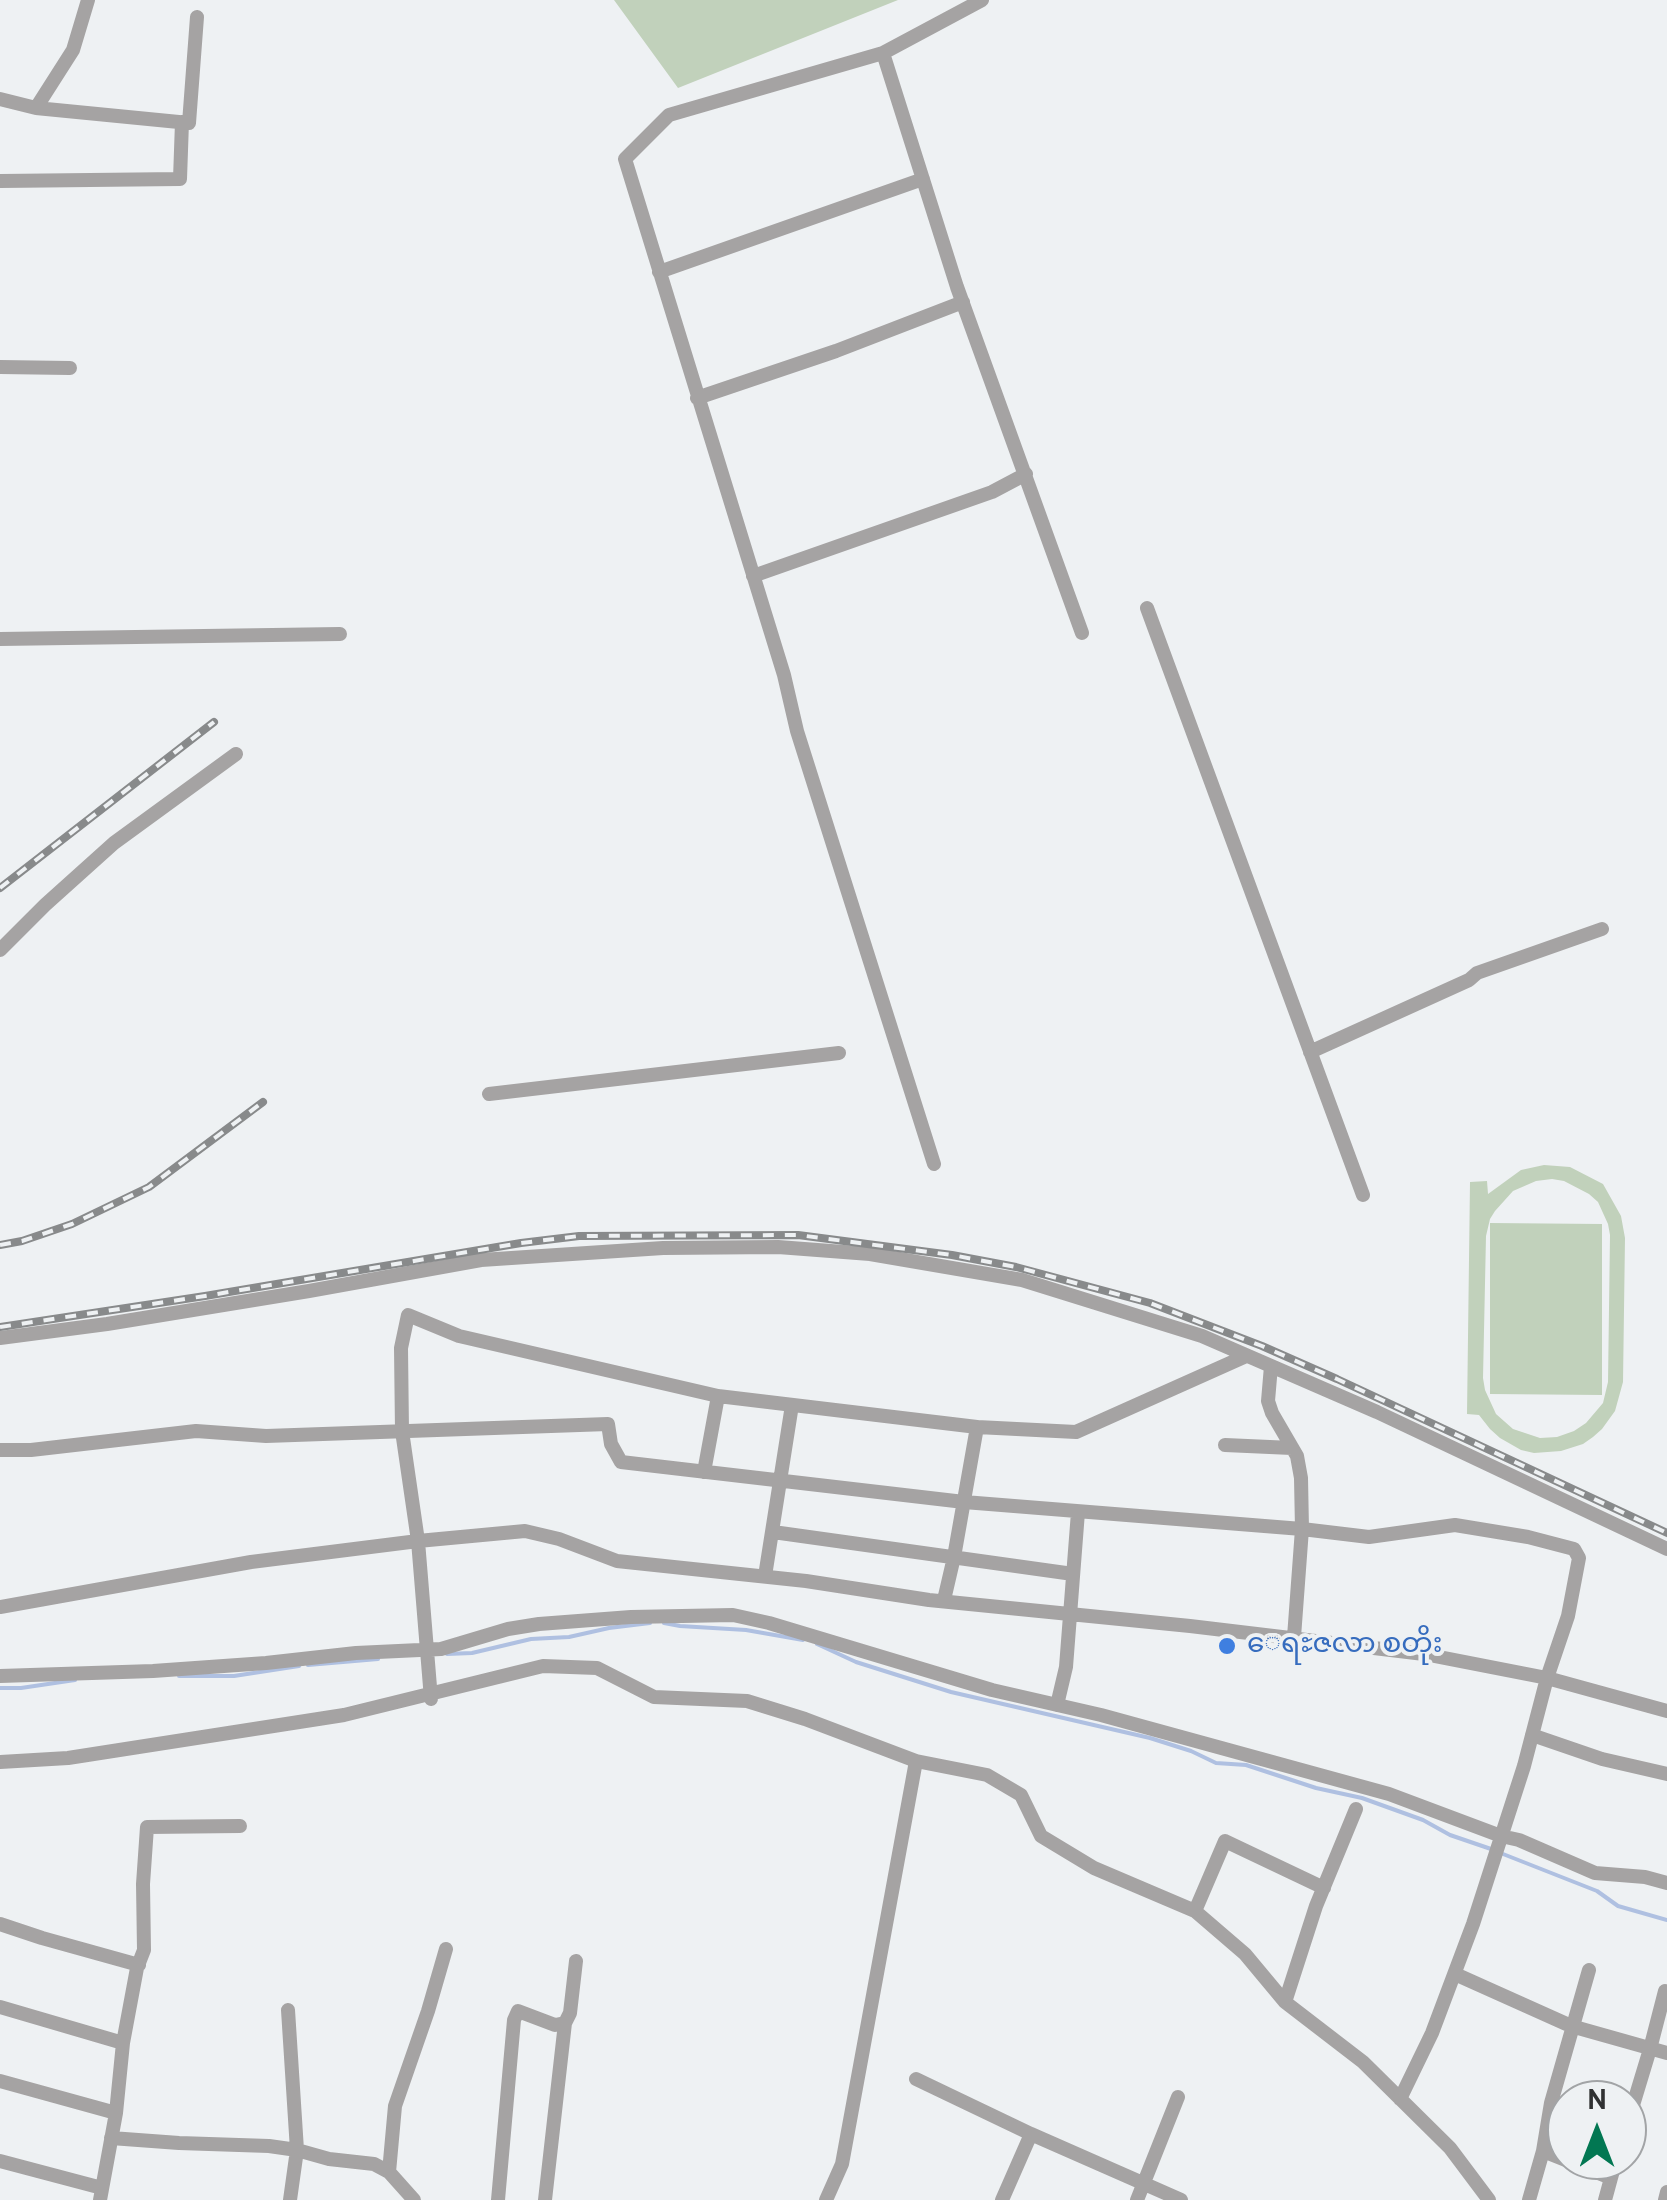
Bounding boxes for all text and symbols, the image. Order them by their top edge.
place label: ေရႊဇလာ စတိုး [1247,1629,1442,1663]
marker: ေရႊဇလာ စတိုး [1216,1635,1238,1657]
north arrow [1547,2080,1647,2180]
text: N [1587,2084,1607,2120]

